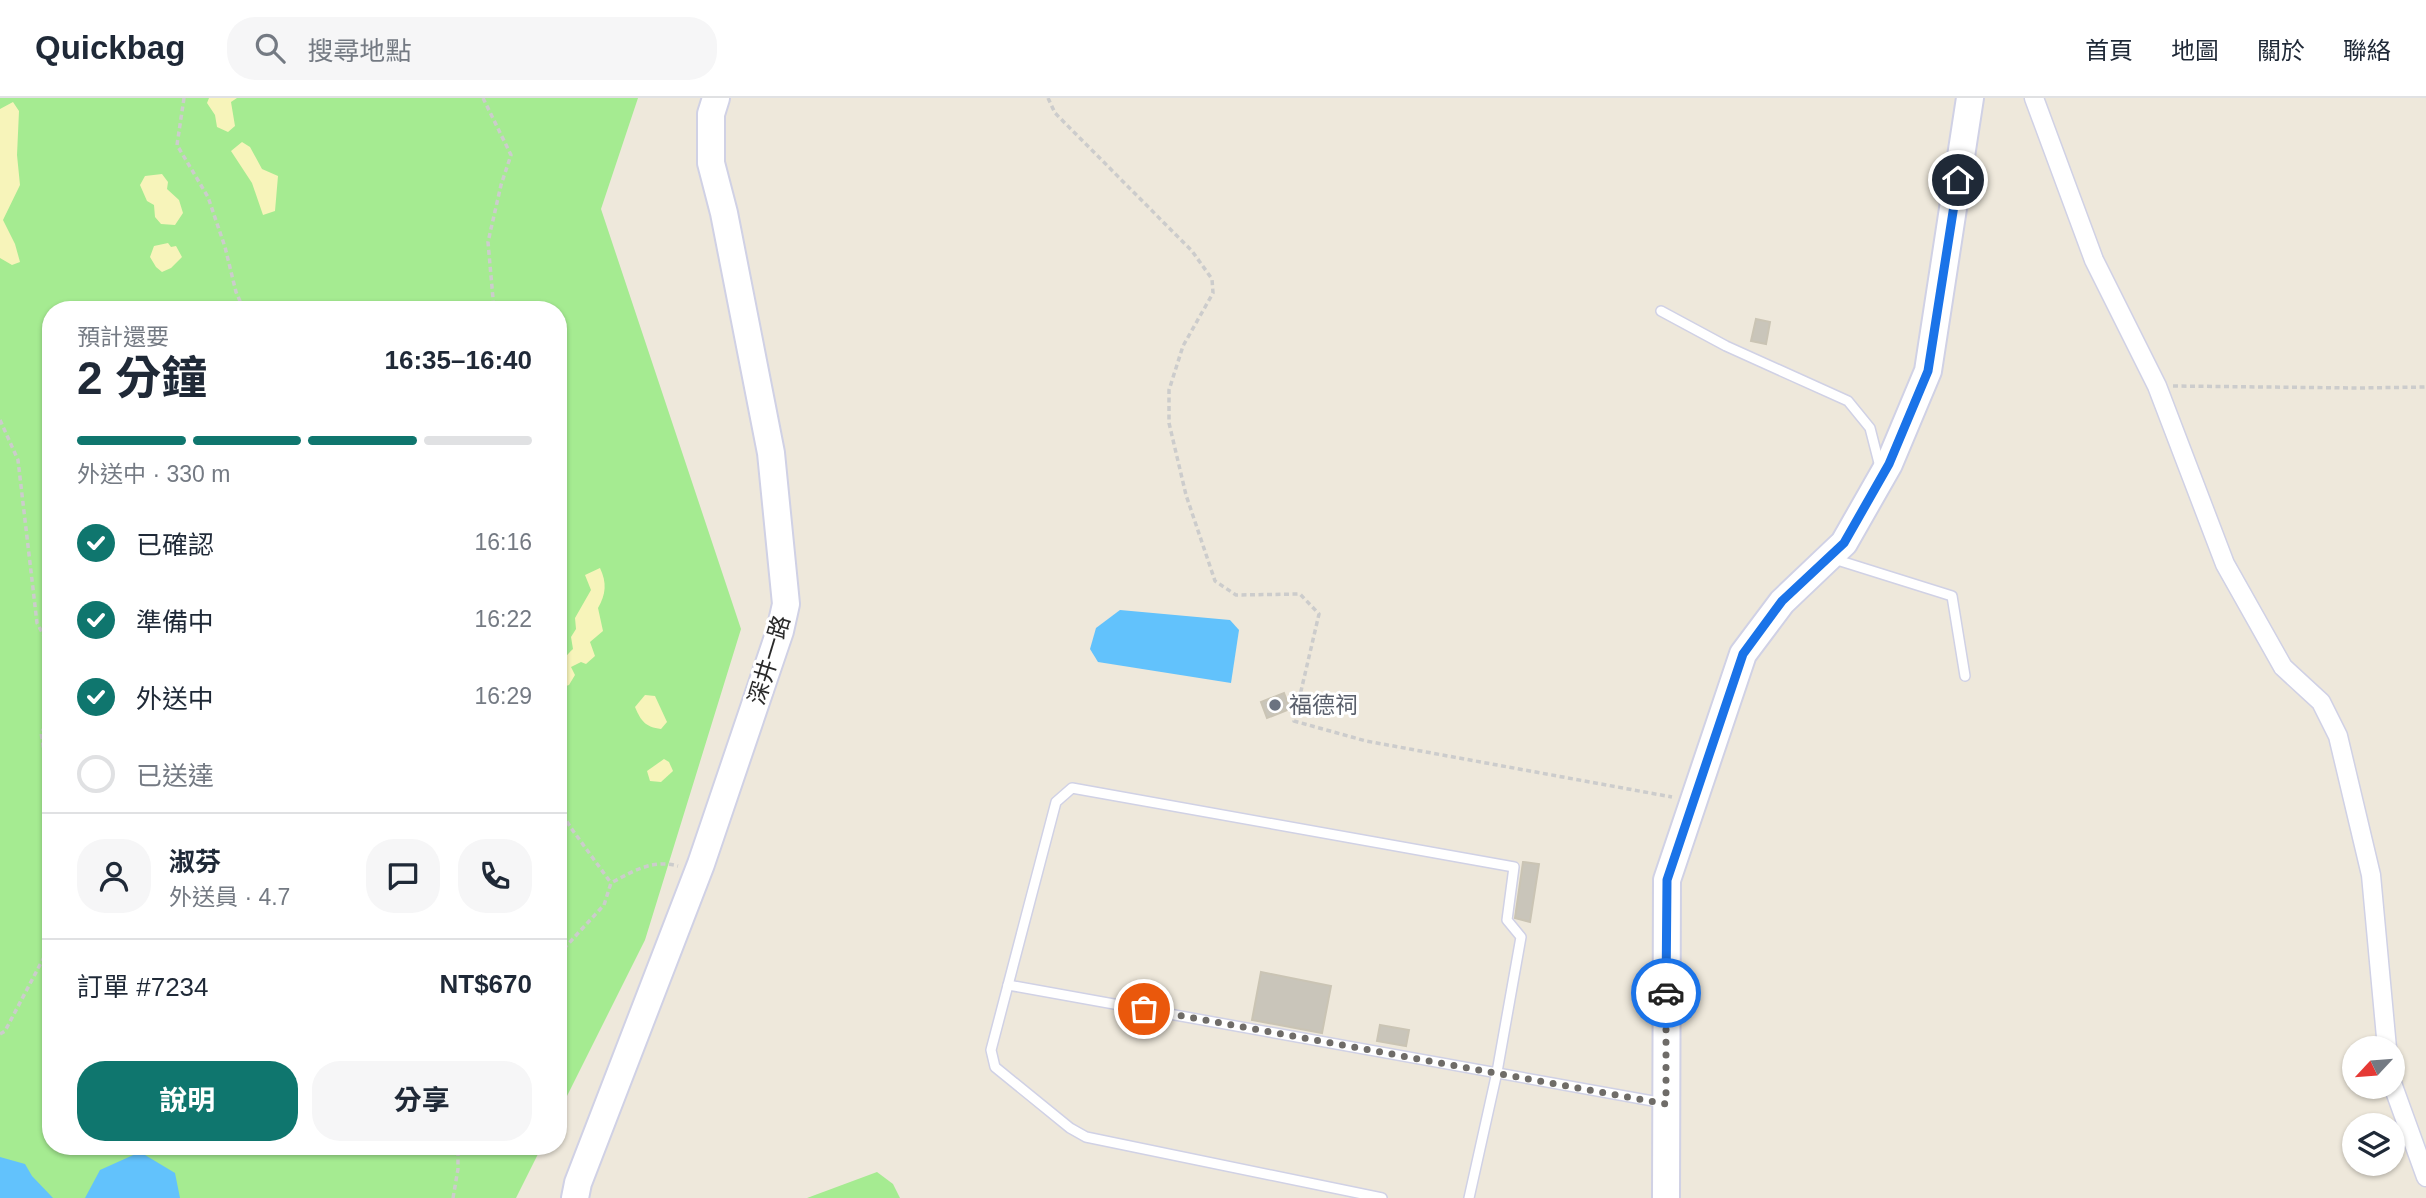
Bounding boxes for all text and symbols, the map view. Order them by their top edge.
search box [227,17,717,80]
text: Quickbag [35,29,185,66]
icon: search [251,29,289,67]
text: 搜尋地點 [307,36,411,66]
text: 首頁 [2085,37,2133,64]
text: 地圖 [2171,37,2219,64]
text: 關於 [2257,37,2305,64]
text: 聯絡 [2343,37,2391,64]
pin [1928,150,1988,210]
icon: home [1939,161,1977,199]
text: 預計還要 [77,324,169,350]
text: 16:35–16:40 [385,345,532,375]
text: 2 分鐘 [77,352,207,404]
text: 外送中 · 330 m [77,461,230,487]
icon: check [77,524,115,562]
text: 16:16 [474,529,532,555]
text: 已確認 [136,530,214,560]
icon: check [77,601,115,639]
text: 16:22 [474,606,532,632]
text: 準備中 [136,607,214,637]
street label: 深井一路 [743,612,795,708]
icon: check [77,678,115,716]
text: 16:29 [474,683,532,709]
text: 外送中 [136,684,214,714]
place label: 福德祠 [1289,692,1358,718]
marker: 福德祠 [1267,697,1283,713]
text: 已送達 [136,761,214,791]
button: person [77,839,151,913]
button: chat [366,839,440,913]
button: phone [458,839,532,913]
text: 淑芬 [169,847,221,877]
text: 外送員 · 4.7 [169,884,290,910]
courier [1631,958,1701,1028]
text: NT$670 [440,969,532,999]
text: 訂單 #7234 [77,972,209,1002]
icon: car [1647,974,1685,1012]
pin [1114,979,1174,1039]
icon: bag [1125,990,1163,1028]
north arrow [2342,1036,2404,1099]
map controls [2342,1036,2405,1176]
button: 說明 [77,1061,298,1141]
button: 分享 [312,1061,532,1141]
button: layers [2342,1113,2405,1176]

